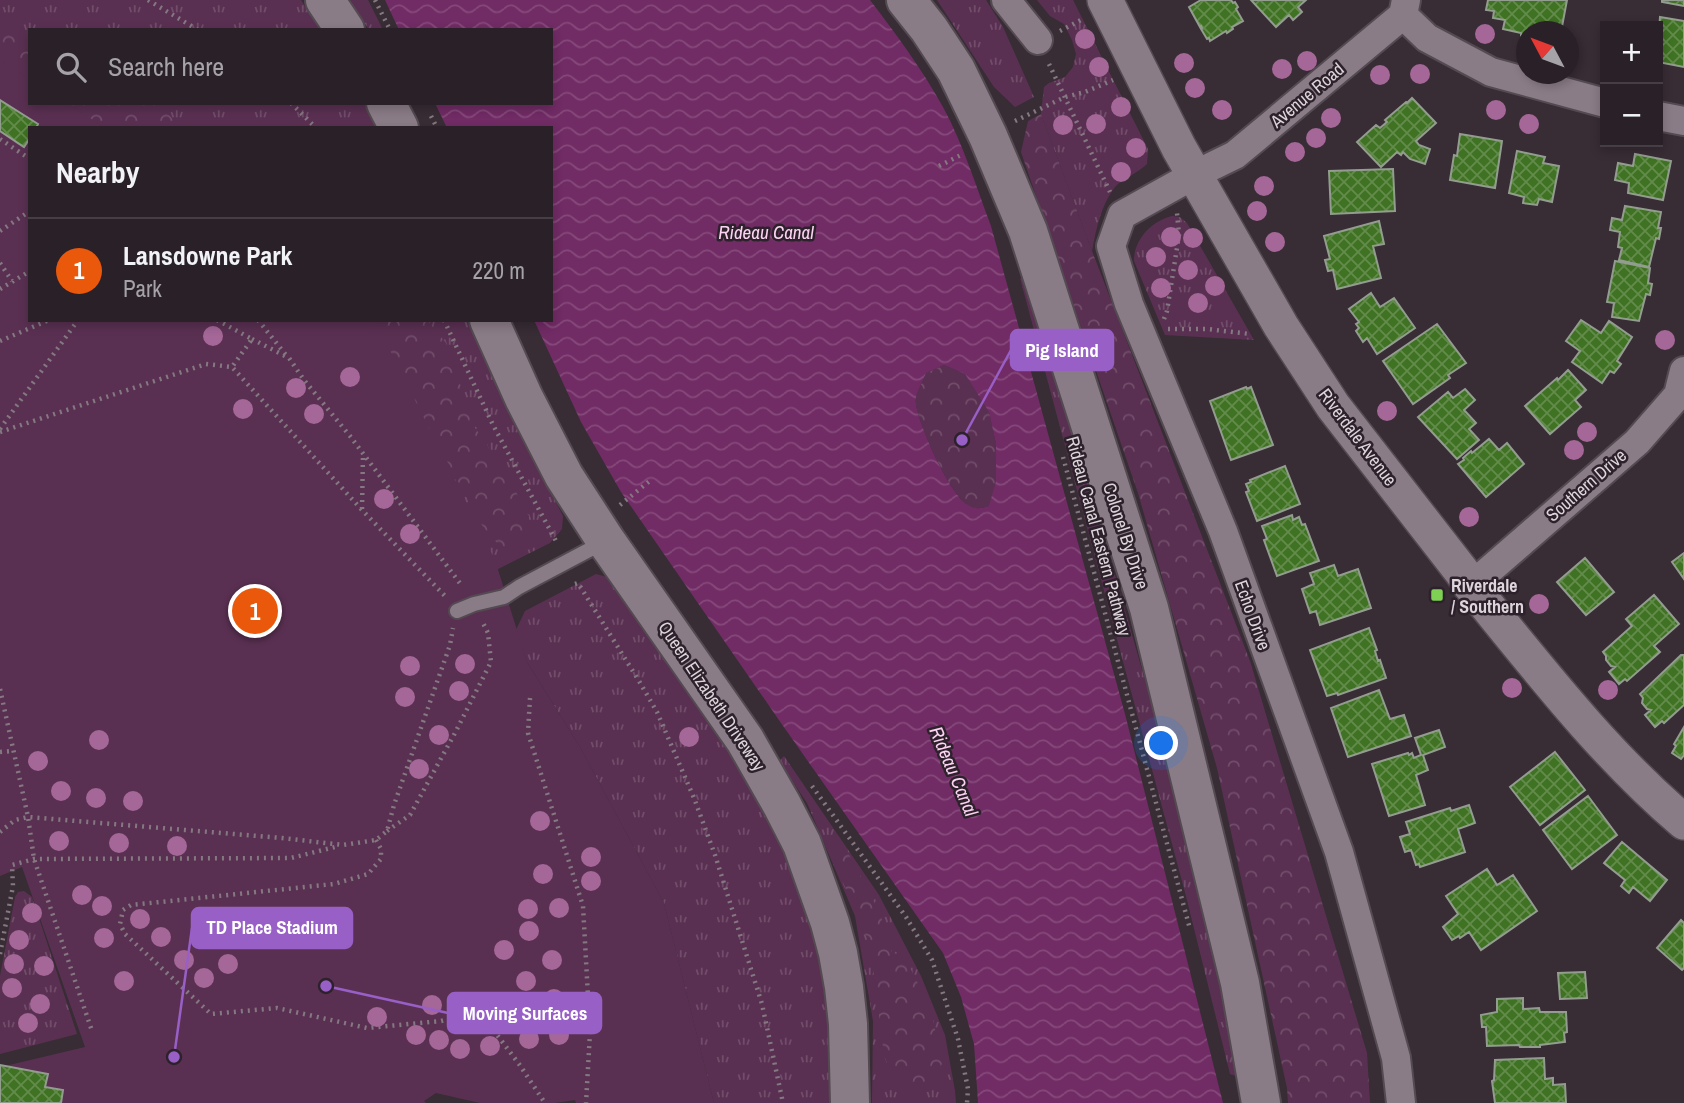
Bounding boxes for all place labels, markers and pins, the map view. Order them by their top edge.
callout: Pig Island [1011,330,1113,370]
place label: Riverdale / Southern [1451,573,1524,619]
pin: 1 [232,585,278,637]
marker: Riverdale / Southern [1429,587,1445,603]
callout: TD Place Stadium [192,908,352,948]
callout: Moving Surfaces [448,993,601,1033]

